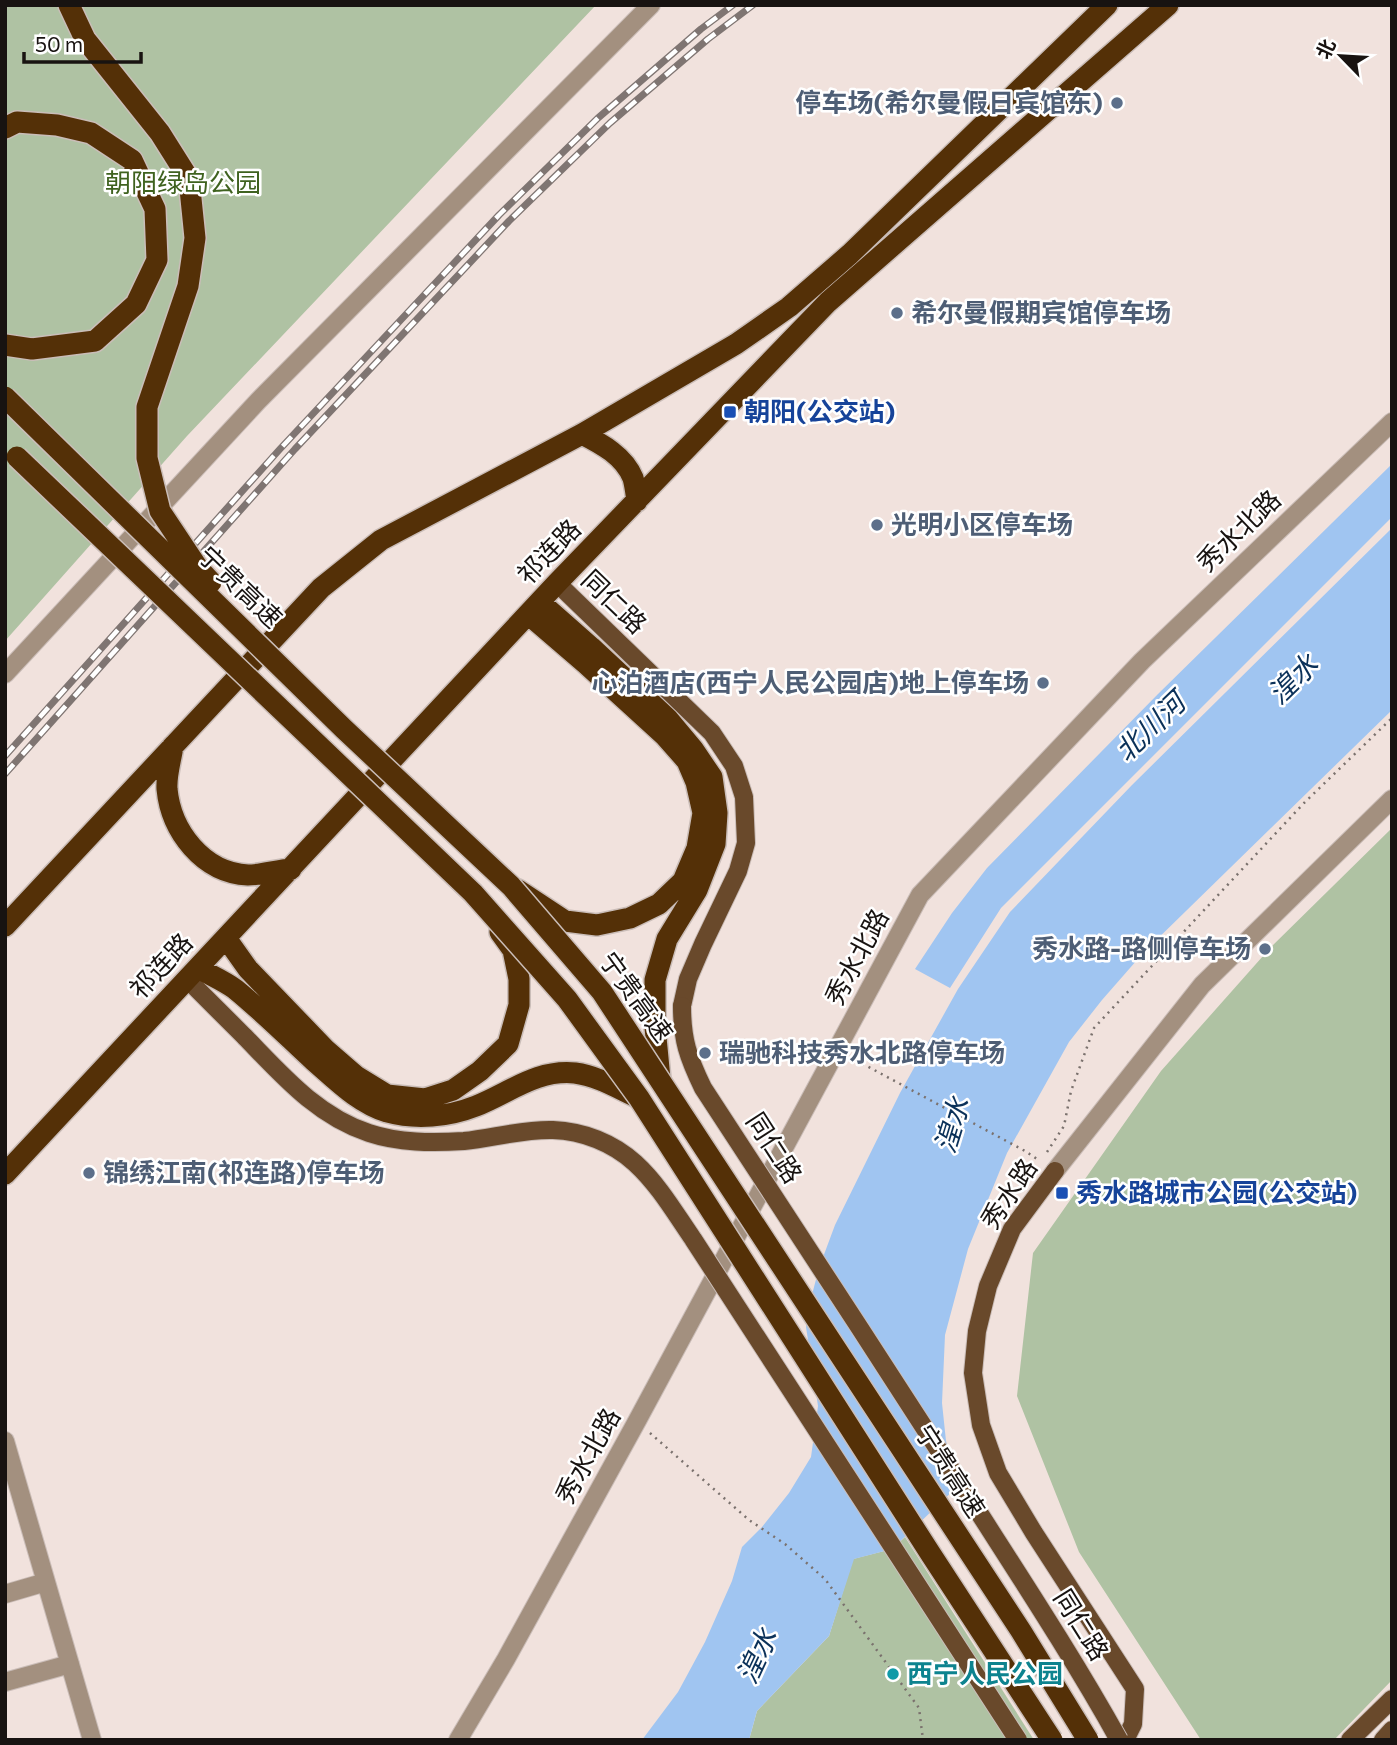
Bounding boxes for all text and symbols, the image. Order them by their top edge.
scale bar [24,21,142,65]
north arrow [1306,21,1376,91]
text: 50 m [35,31,83,56]
text: 北 [1311,35,1340,62]
place label: 停车场(希尔曼假日宾馆东) [796,86,1103,117]
marker: 停车场(希尔曼假日宾馆东) [1109,95,1125,111]
park label: 朝阳绿岛公园 [105,166,261,197]
place label: 希尔曼假期宾馆停车场 [911,296,1171,327]
marker: 希尔曼假期宾馆停车场 [889,305,905,321]
place label: 朝阳(公交站) [744,395,895,426]
marker: 朝阳(公交站) [722,404,738,420]
street label: 秀水北路 [1190,483,1286,577]
place label: 光明小区停车场 [891,508,1073,539]
street label: 祁连路 [510,512,586,590]
marker: 光明小区停车场 [869,517,885,533]
street label: 宁贵高速 [193,539,289,633]
street label: 同仁路 [576,563,654,639]
water label: 湟水 [1260,645,1326,710]
place label: 心泊酒店(西宁人民公园店)地上停车场 [592,666,1029,697]
marker: 心泊酒店(西宁人民公园店)地上停车场 [1035,675,1051,691]
water label: 北川河 [1107,681,1195,768]
street label: 秀水北路 [818,903,894,1009]
street label: 祁连路 [122,926,198,1004]
place label: 秀水路-路侧停车场 [1032,932,1251,963]
marker: 秀水路-路侧停车场 [1257,941,1273,957]
street label: 宁贵高速 [594,945,680,1047]
place label: 瑞驰科技秀水北路停车场 [719,1036,1005,1067]
marker: 瑞驰科技秀水北路停车场 [697,1045,713,1061]
water label: 湟水 [927,1091,976,1156]
street label: 同仁路 [741,1106,810,1188]
street label: 秀水路 [973,1152,1042,1234]
place label: 锦绣江南(祁连路)停车场 [103,1156,384,1187]
marker: 锦绣江南(祁连路)停车场 [81,1165,97,1181]
place label: 秀水路城市公园(公交站) [1076,1176,1357,1207]
marker: 秀水路城市公园(公交站) [1054,1185,1070,1201]
street label: 秀水北路 [548,1402,625,1508]
street label: 宁贵高速 [910,1418,993,1522]
street label: 同仁路 [1048,1583,1116,1665]
water label: 湟水 [729,1621,784,1688]
place label: 西宁人民公园 [907,1657,1063,1688]
marker: 西宁人民公园 [885,1666,901,1682]

